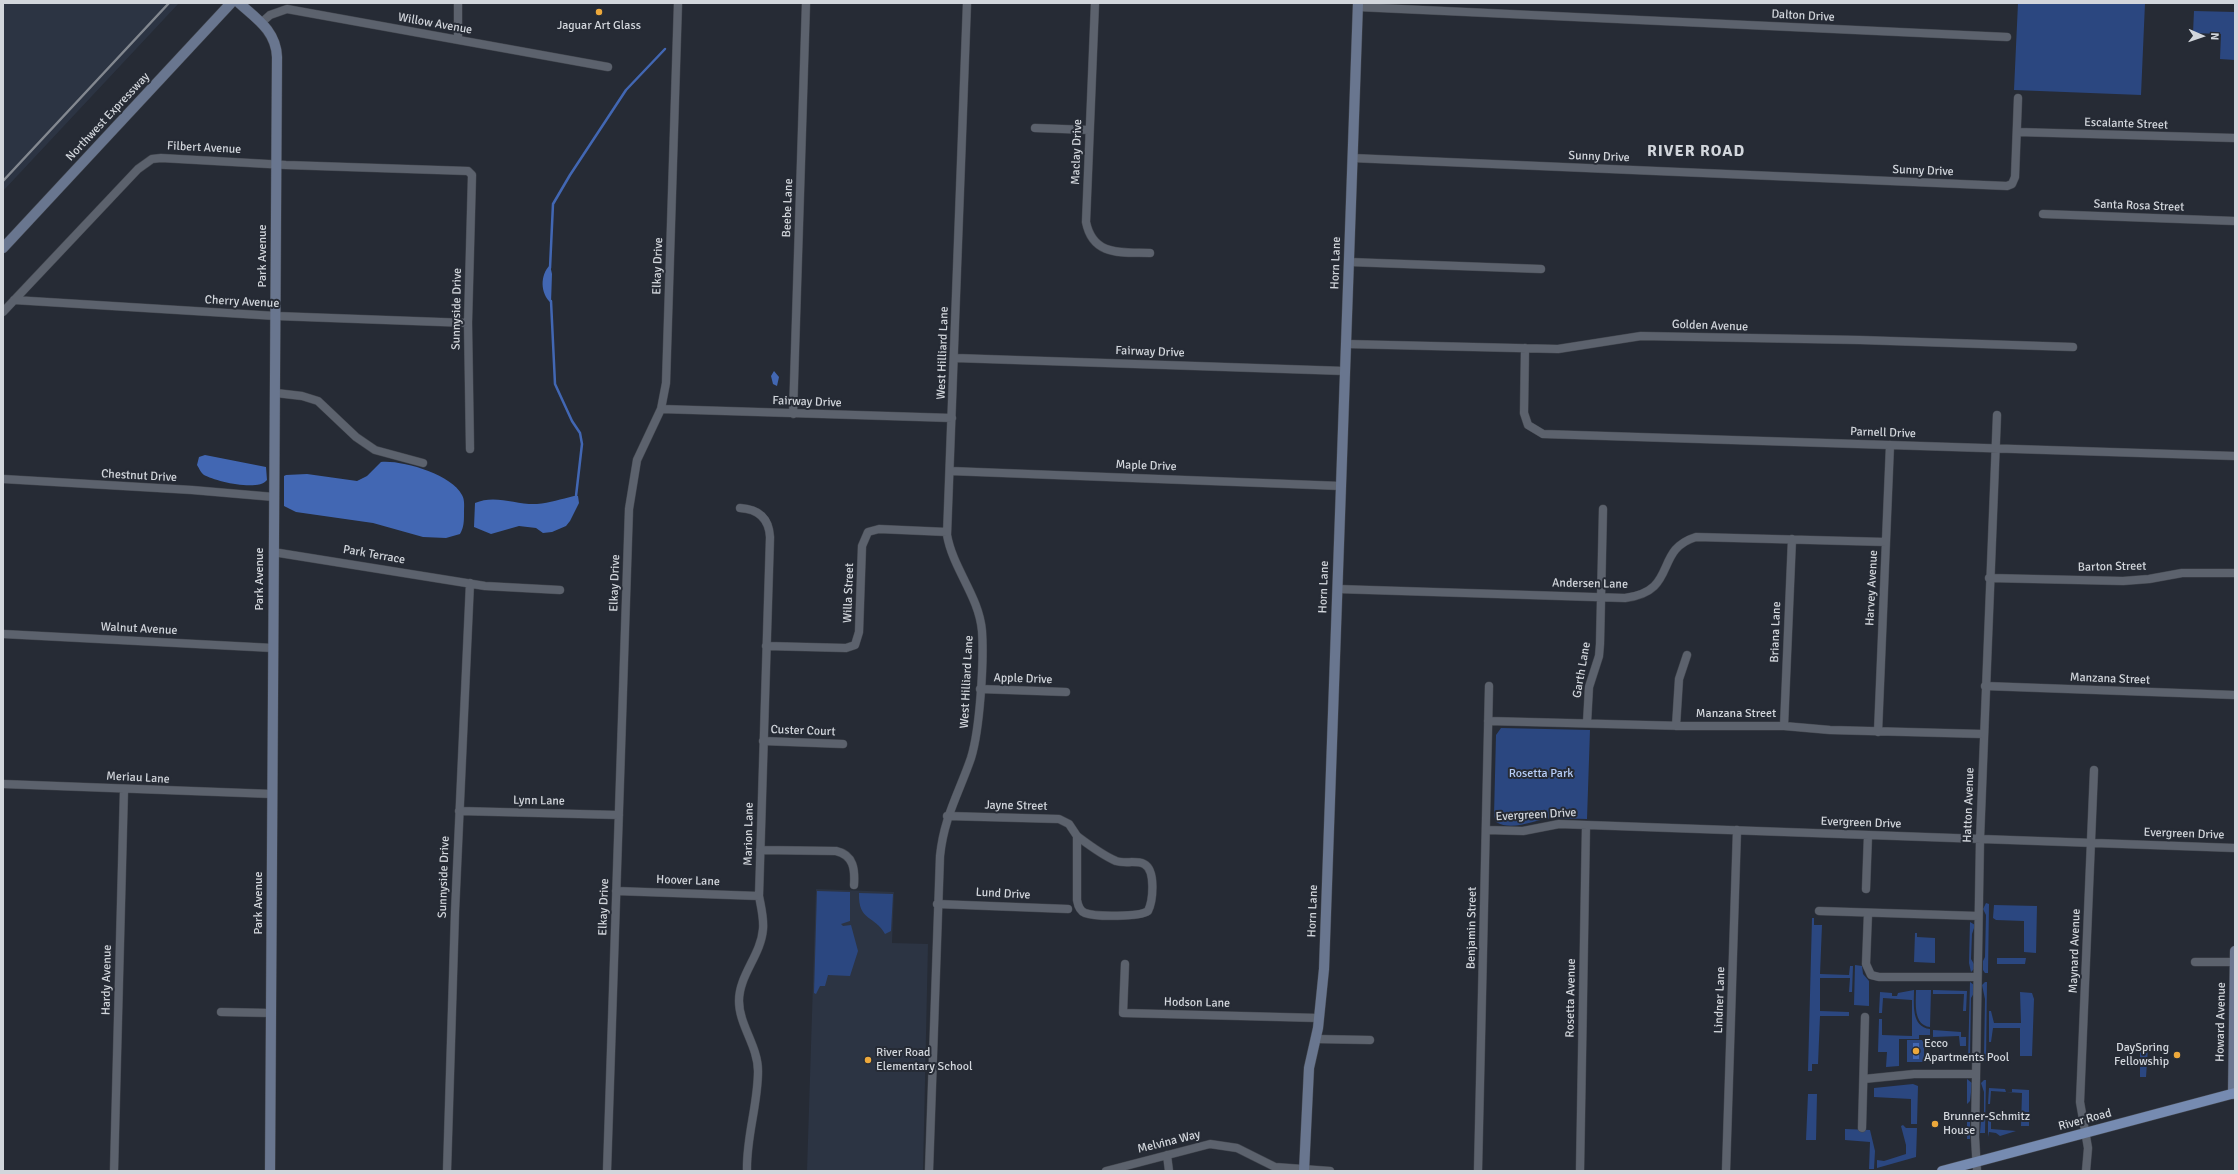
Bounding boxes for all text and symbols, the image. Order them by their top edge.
marker: Jaguar Art Glass [594,7,604,17]
street label: Dalton Drive [1771,7,1835,25]
street label: Willow Avenue [397,10,473,38]
north arrow [2182,16,2222,56]
place label: Jaguar Art Glass [557,19,641,33]
text: N [2208,32,2221,40]
street label: Northwest Expressway [63,70,153,164]
street label: Escalante Street [2084,115,2168,133]
street label: Maclay Drive [1069,119,1085,185]
street label: Filbert Avenue [166,139,242,157]
district label: RIVER ROAD [1647,142,1745,162]
street label: Sunny Drive [1568,149,1630,165]
street label: Sunny Drive [1892,163,1954,179]
street label: Beebe Lane [780,178,796,238]
street label: Santa Rosa Street [2093,197,2185,215]
street label: Park Avenue [256,224,270,288]
street label: Horn Lane [1328,236,1344,290]
street label: Elkay Drive [650,237,666,295]
street label: Sunnyside Drive [449,268,465,350]
street label: Cherry Avenue [204,293,280,311]
street label: West Hilliard Lane [934,306,952,400]
street label: Golden Avenue [1672,317,1748,335]
street label: Fairway Drive [1115,344,1185,360]
street label: Fairway Drive [772,394,842,410]
street label: Parnell Drive [1850,425,1916,441]
street label: Maple Drive [1115,458,1177,474]
street label: Chestnut Drive [101,467,177,485]
street label: Park Terrace [342,542,406,568]
street label: Park Avenue [253,547,267,611]
street label: Harvey Avenue [1863,550,1881,626]
street label: Elkay Drive [607,554,623,612]
street label: Barton Street [2077,559,2147,575]
street label: Horn Lane [1316,560,1332,614]
street label: Willa Street [841,563,857,623]
street label: Andersen Lane [1552,576,1628,592]
street label: Briana Lane [1768,601,1784,663]
street label: Walnut Avenue [100,620,178,638]
street label: West Hilliard Lane [957,635,977,729]
street label: Garth Lane [1570,641,1594,699]
street label: Manzana Street [2070,670,2150,688]
street label: Apple Drive [993,671,1053,687]
street label: Manzana Street [1696,707,1776,721]
street label: Custer Court [770,723,836,739]
park label: Rosetta Park [1509,767,1573,781]
street label: Hatton Avenue [1960,767,1978,843]
street label: Meriau Lane [106,769,170,787]
street label: Lynn Lane [513,793,565,809]
street label: Jayne Street [984,798,1048,814]
street label: Marion Lane [741,802,757,866]
street label: Evergreen Drive [1495,806,1577,824]
street label: Evergreen Drive [1820,814,1902,832]
street label: Evergreen Drive [2143,825,2225,843]
street label: Sunnyside Drive [435,836,453,918]
street label: Park Avenue [252,871,266,935]
street label: Hoover Lane [656,873,720,889]
street label: Elkay Drive [596,878,612,936]
street label: Horn Lane [1305,884,1321,938]
street label: Lund Drive [975,885,1031,903]
street label: Benjamin Street [1464,887,1480,969]
street label: Maynard Avenue [2066,908,2084,994]
street label: Hardy Avenue [99,945,115,1015]
street label: Rosetta Avenue [1563,958,1579,1038]
street label: Lindner Lane [1712,966,1728,1034]
street label: Howard Avenue [2213,982,2229,1062]
street label: Hodson Lane [1164,995,1230,1011]
place label: Ecco Apartments Pool [1924,1037,2009,1065]
place label: DaySpring Fellowship [2114,1041,2169,1069]
place label: River Road Elementary School [876,1046,972,1074]
marker: Ecco Apartments Pool [1911,1046,1921,1056]
marker: DaySpring Fellowship [2172,1050,2182,1060]
marker: River Road Elementary School [863,1055,873,1065]
street label: River Road [2057,1106,2113,1134]
place label: Brunner-Schmitz House [1943,1110,2030,1138]
marker: Brunner-Schmitz House [1930,1119,1940,1129]
street label: Melvina Way [1136,1127,1202,1157]

